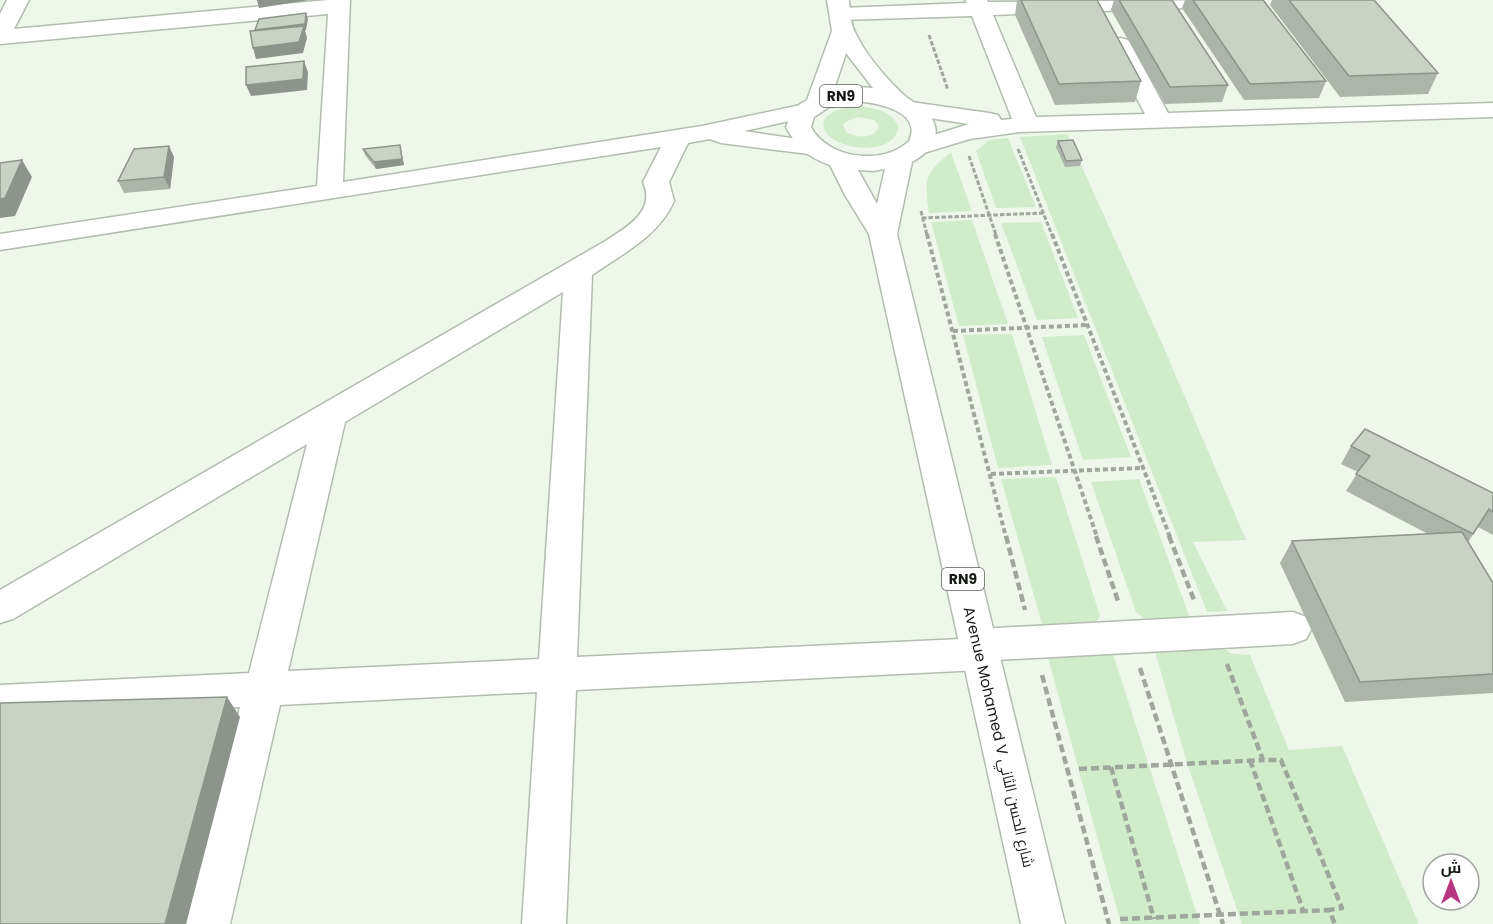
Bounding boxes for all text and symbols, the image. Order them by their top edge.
road number: RN9 [820,85,862,107]
road number: RN9 [942,568,984,590]
street label: Avenue Mohamed V شارع الحسن الثاني [957,604,1039,870]
north arrow [1421,852,1481,912]
text: ش [1441,856,1461,879]

